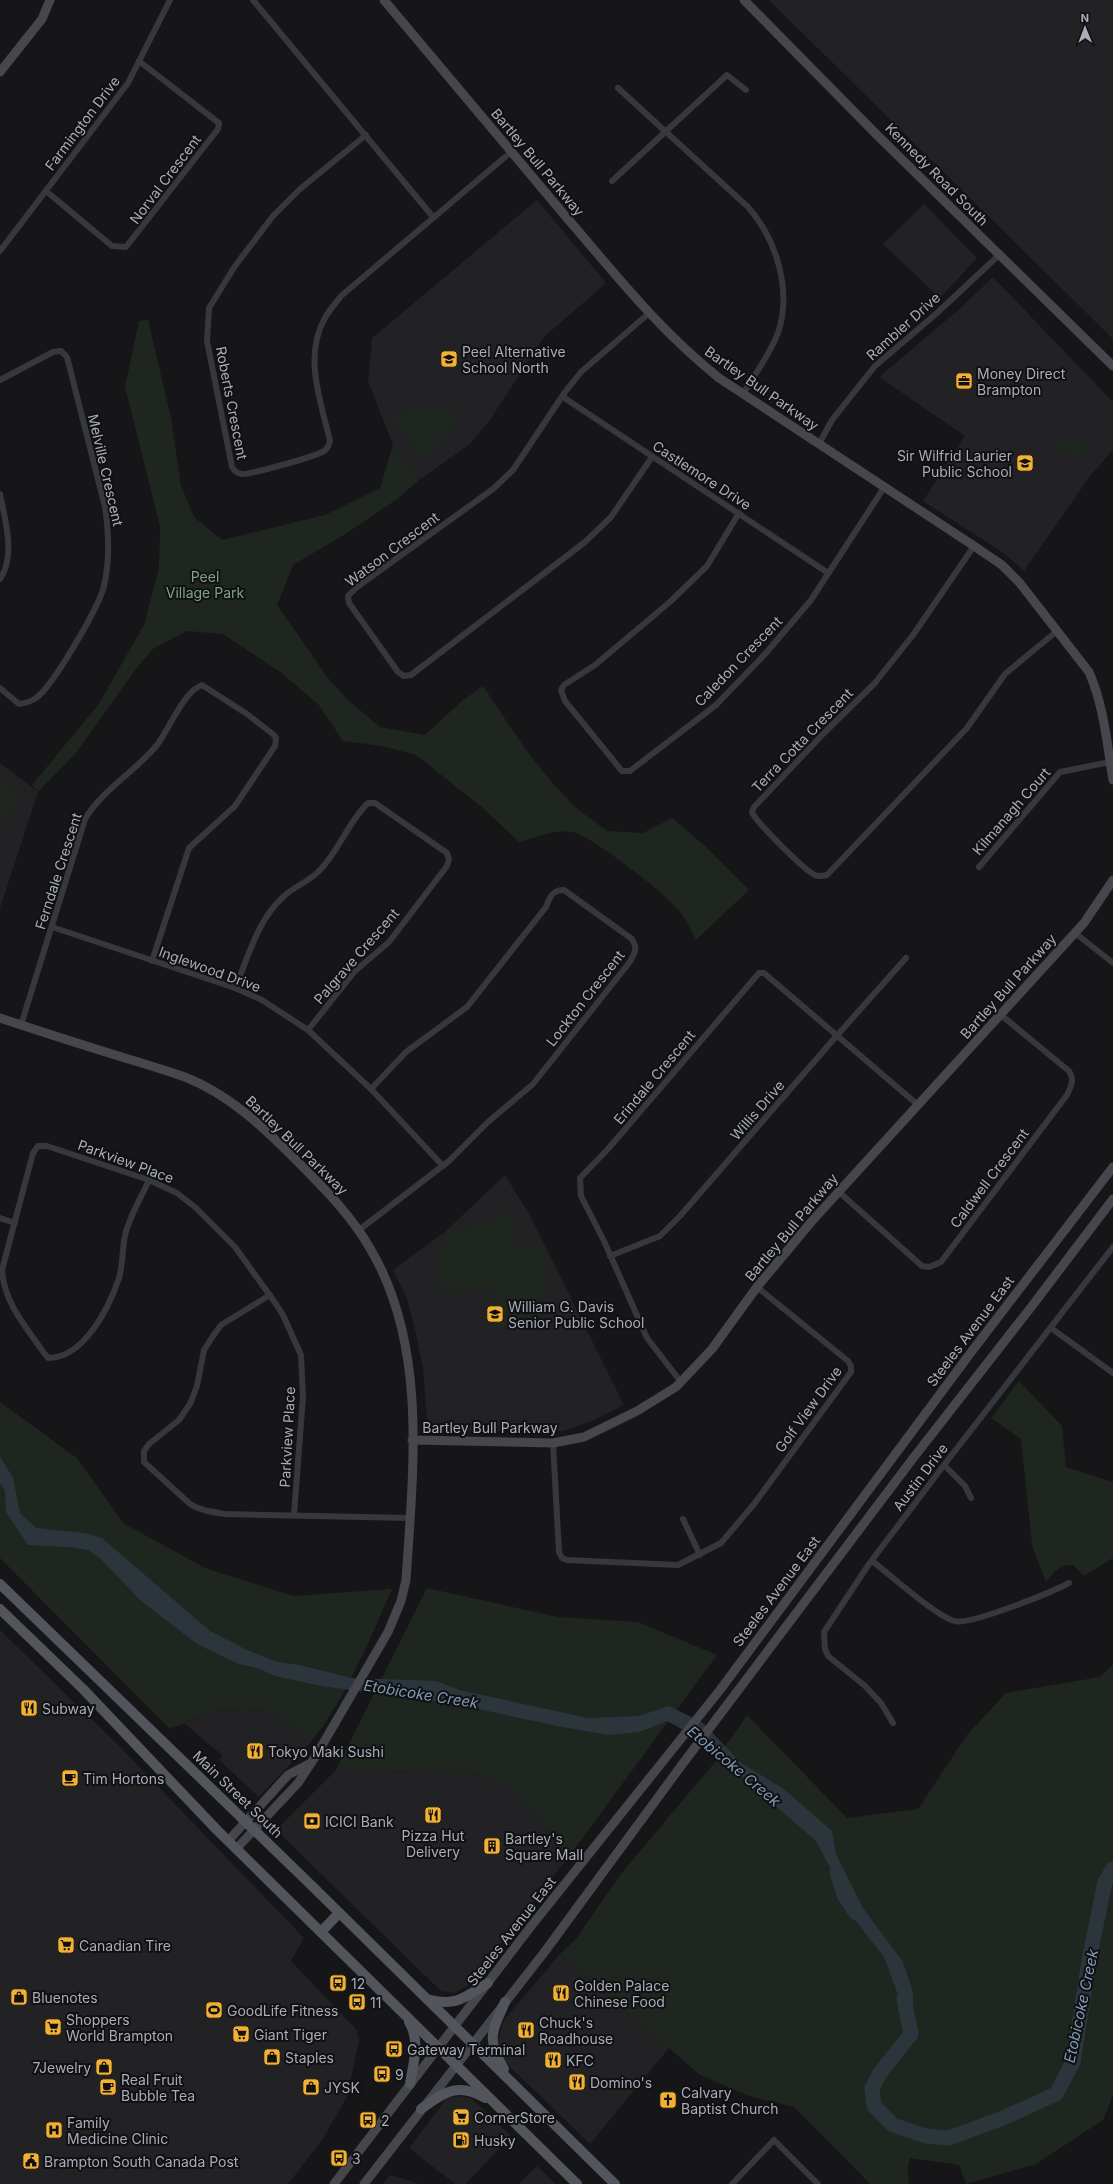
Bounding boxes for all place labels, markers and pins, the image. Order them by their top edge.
place label: Peel Alternative School North [462,343,566,376]
school or university icon: Peel Alternative School North [439,349,459,369]
place label: Money Direct Brampton [977,365,1066,398]
office icon: Money Direct Brampton [954,371,974,391]
place label: Sir Wilfrid Laurier Public School [897,447,1012,480]
school or university icon: Sir Wilfrid Laurier Public School [1015,453,1035,473]
place label: William G. Davis Senior Public School [508,1298,644,1331]
school or university icon: William G. Davis Senior Public School [485,1304,505,1324]
restaurant icon: Subway [19,1698,39,1718]
place label: Subway [42,1700,95,1717]
restaurant icon: Tokyo Maki Sushi [245,1741,265,1761]
place label: Tokyo Maki Sushi [268,1743,384,1760]
cafe icon: Tim Hortons [60,1768,80,1788]
place label: Tim Hortons [83,1770,164,1787]
restaurant icon: Pizza Hut Delivery [423,1805,443,1825]
bank icon: ICICI Bank [302,1811,322,1831]
place label: ICICI Bank [325,1813,394,1830]
place label: Pizza Hut Delivery [402,1827,465,1860]
place label: Bartley's Square Mall [505,1830,583,1863]
building icon: Bartley's Square Mall [482,1836,502,1856]
supermarket icon: Canadian Tire [56,1935,76,1955]
place label: Canadian Tire [79,1937,171,1954]
bus stop icon: 12 [328,1973,348,1993]
place label: 12 [351,1975,365,1992]
place label: Golden Palace Chinese Food [574,1977,669,2010]
restaurant icon: Golden Palace Chinese Food [551,1983,571,2003]
shop icon: Bluenotes [9,1987,29,2007]
place label: Bluenotes [32,1989,98,2006]
bus stop icon: 11 [347,1992,367,2012]
place label: 11 [370,1994,381,2011]
sports icon: GoodLife Fitness [204,2000,224,2020]
place label: GoodLife Fitness [227,2002,338,2019]
place label: Shoppers World Brampton [66,2011,173,2044]
place label: Chuck's Roadhouse [539,2014,613,2047]
supermarket icon: Shoppers World Brampton [43,2017,63,2037]
restaurant icon: Chuck's Roadhouse [516,2020,536,2040]
supermarket icon: Giant Tiger [231,2024,251,2044]
place label: Giant Tiger [254,2026,327,2043]
bus stop icon: Gateway Terminal [384,2039,404,2059]
place label: Gateway Terminal [407,2041,525,2058]
shop icon: Staples [262,2047,282,2067]
place label: Staples [285,2049,334,2066]
restaurant icon: KFC [543,2050,563,2070]
place label: KFC [566,2052,594,2069]
shop icon: 7Jewelry [94,2057,114,2077]
place label: 7Jewelry [32,2059,91,2076]
bus stop icon: 9 [372,2064,392,2084]
place label: 9 [395,2066,404,2083]
place label: Real Fruit Bubble Tea [121,2071,195,2104]
restaurant icon: Domino's [567,2072,587,2092]
place label: Domino's [590,2074,652,2091]
cafe icon: Real Fruit Bubble Tea [98,2077,118,2097]
shop icon: JYSK [301,2077,321,2097]
place label: JYSK [324,2079,360,2096]
place label: Calvary Baptist Church [681,2084,779,2117]
church icon: Calvary Baptist Church [658,2090,678,2110]
supermarket icon: CornerStore [451,2107,471,2127]
place label: CornerStore [474,2109,555,2126]
bus stop icon: 2 [358,2110,378,2130]
place label: 2 [381,2112,390,2129]
place label: Family Medicine Clinic [67,2114,168,2147]
hospital icon: Family Medicine Clinic [44,2120,64,2140]
fuel station icon: Husky [451,2130,471,2150]
place label: Husky [474,2132,516,2149]
bus stop icon: 3 [329,2148,349,2168]
place label: 3 [352,2150,361,2167]
public building icon: Brampton South Canada Post [21,2151,41,2171]
place label: Brampton South Canada Post [44,2153,239,2170]

